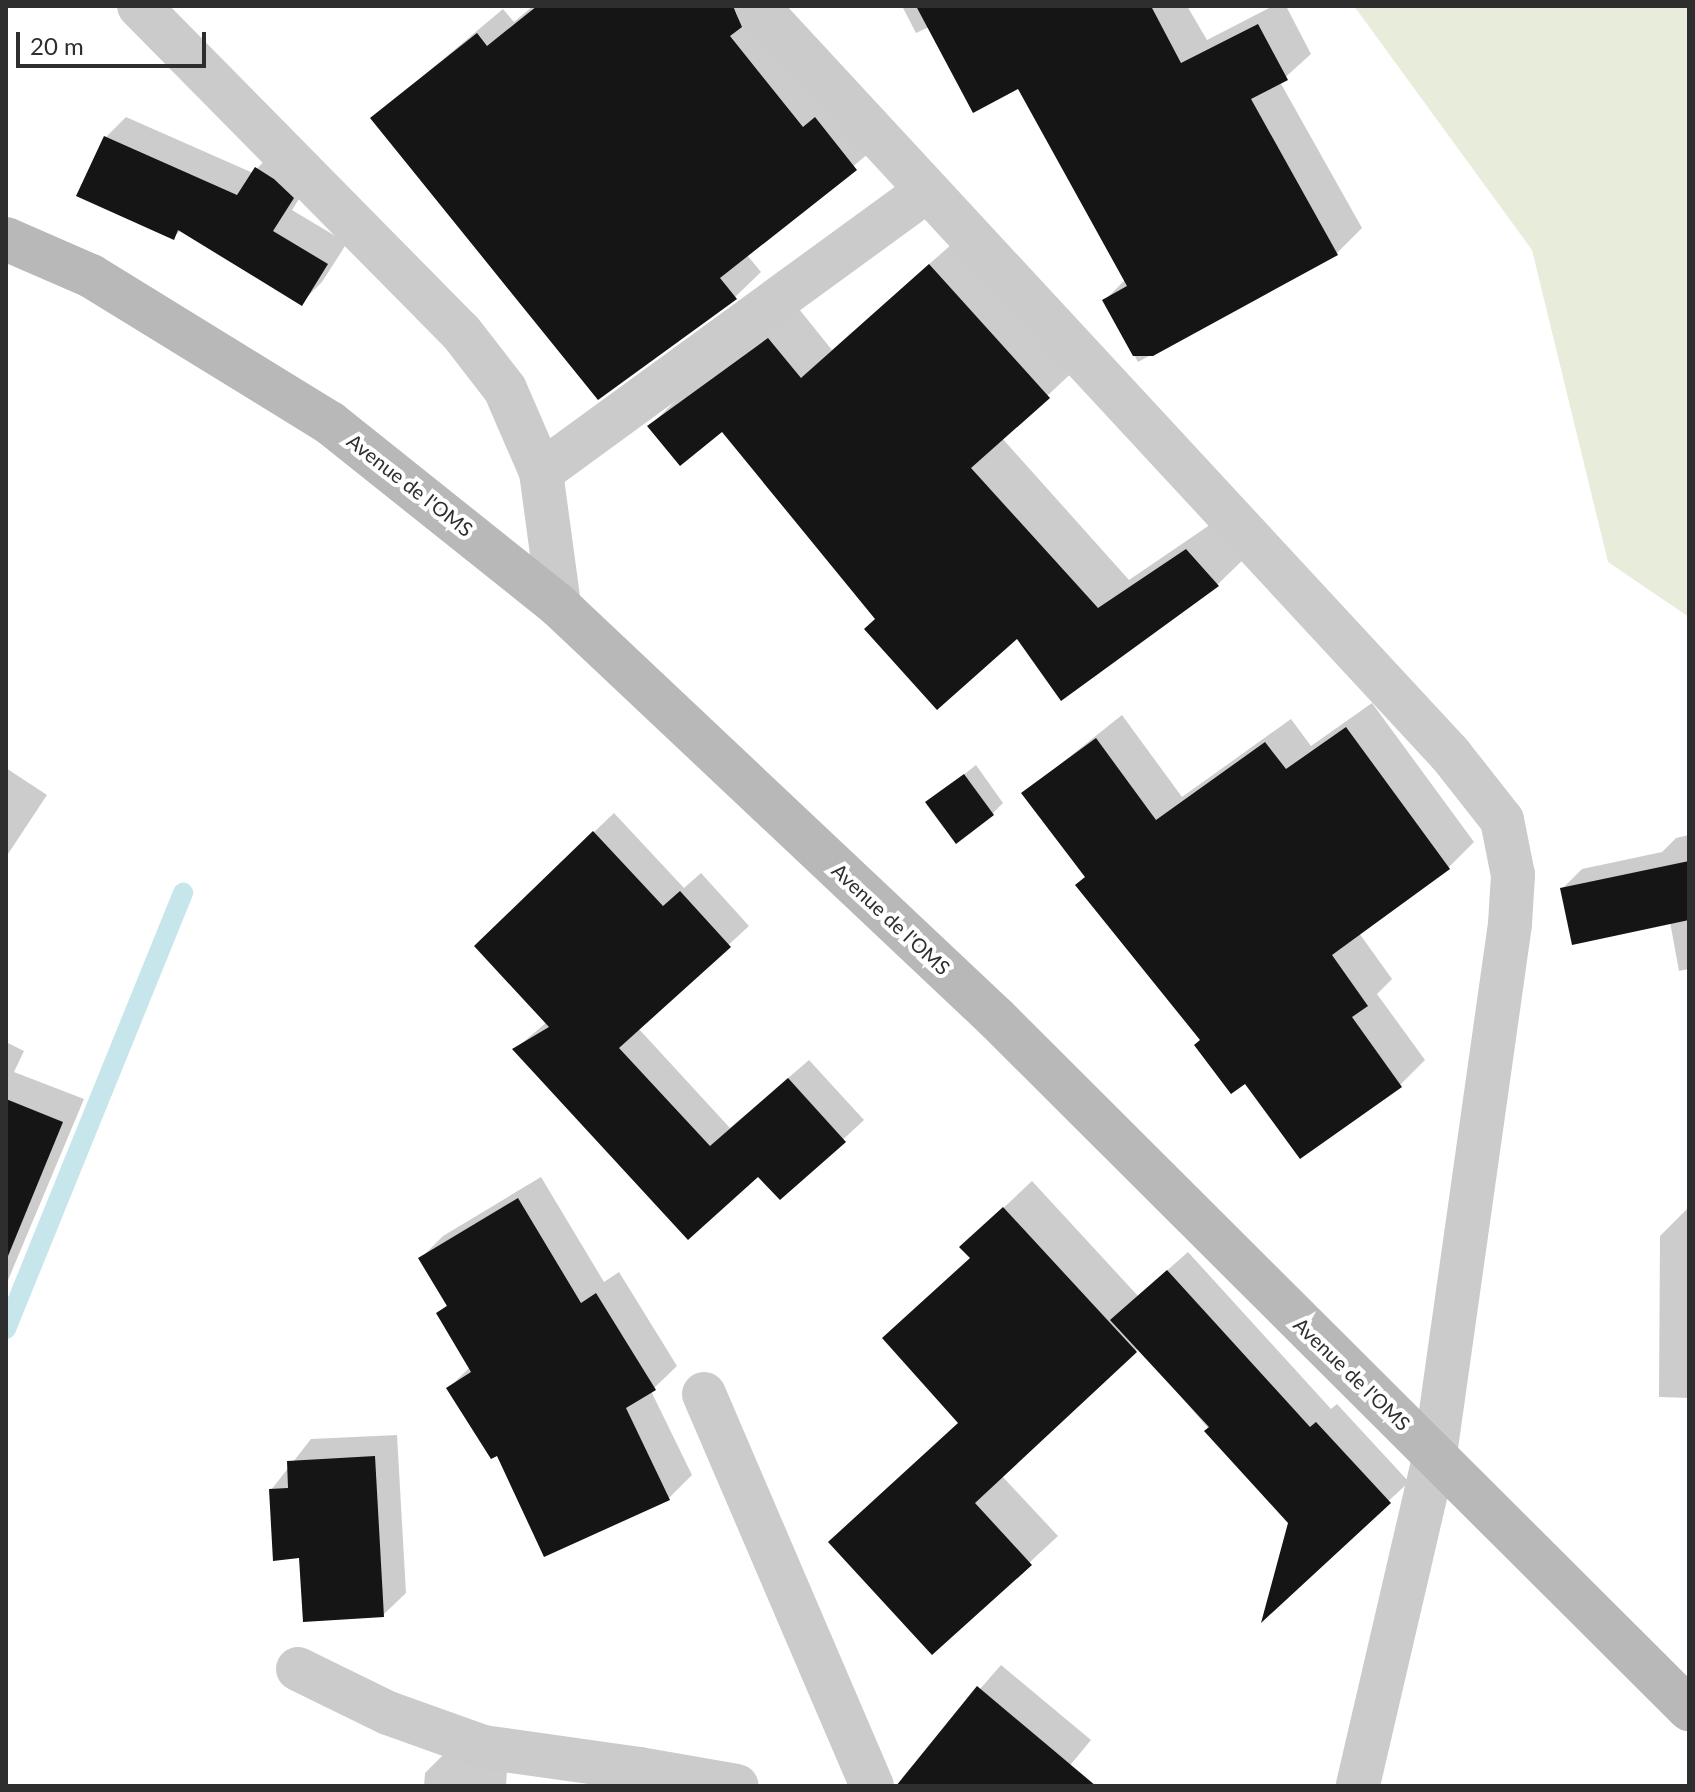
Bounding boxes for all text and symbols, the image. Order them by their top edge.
scale bar [20,16,210,66]
text: 20 m [30,31,84,60]
street label: Avenue de l'OMS [343,429,477,541]
street label: Avenue de l'OMS [827,858,955,980]
street label: Avenue de l'OMS [1289,1312,1415,1436]

